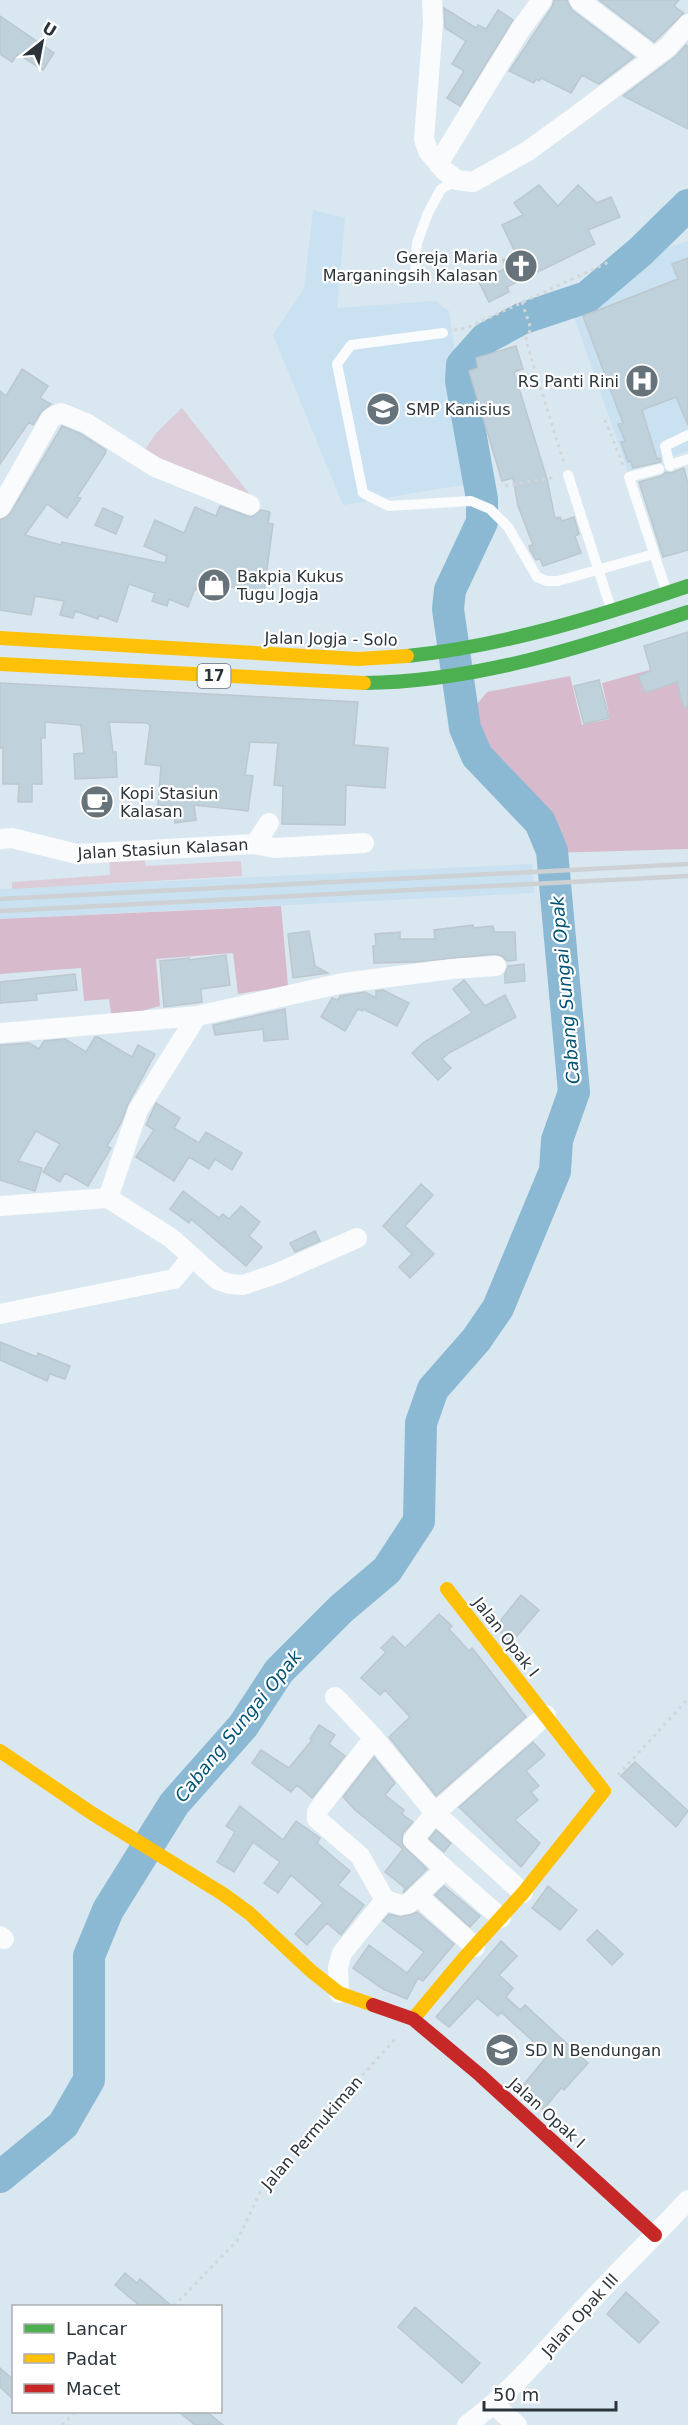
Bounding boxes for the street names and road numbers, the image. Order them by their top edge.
street label: Jalan Jogja - Solo [263,628,398,650]
road number: 17 [198,664,230,688]
street label: Jalan Stasiun Kalasan [76,835,249,863]
street label: Jalan Opak I [468,1593,543,1681]
street label: Jalan Permukiman [257,2072,366,2194]
street label: Jalan Opak I [504,2073,589,2152]
street label: Jalan Opak III [537,2270,622,2361]

